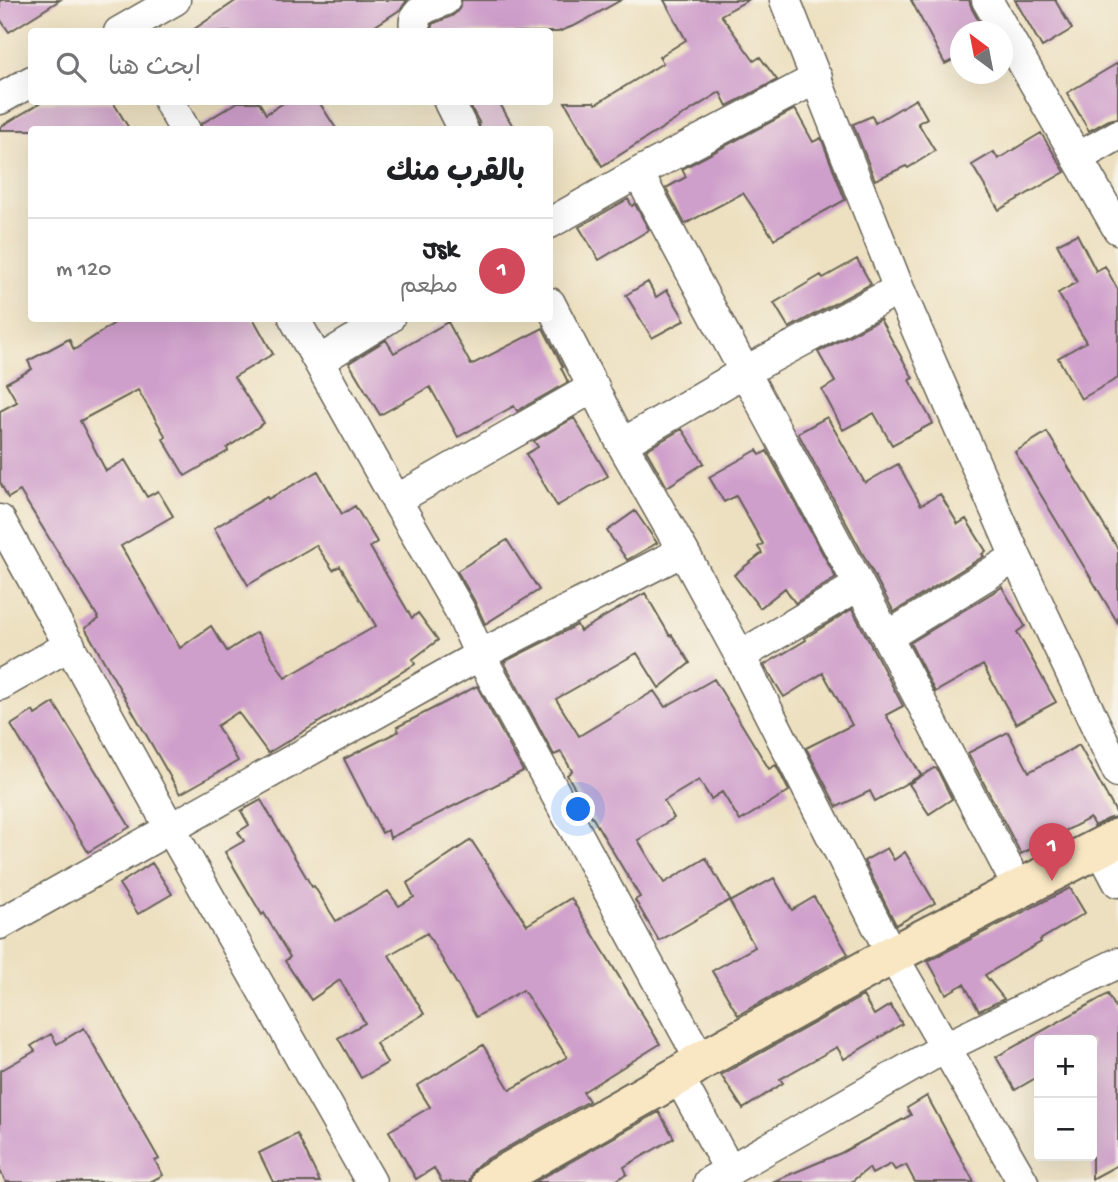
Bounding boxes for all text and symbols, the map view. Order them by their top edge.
north arrow [950,21,1013,84]
search box [28,28,553,105]
icon: search [52,48,90,86]
text: ابحث هنا [108,54,201,85]
text: بالقرب منك [386,157,525,192]
text: Jsk [423,236,458,267]
text: 120 m [56,257,111,284]
text: 1 [497,257,507,284]
text: مطعم [400,274,458,301]
your location [561,792,595,826]
pin: 1 [1029,823,1075,881]
map controls [1034,1035,1097,1161]
button: + [1034,1035,1097,1098]
button: − [1034,1098,1097,1161]

